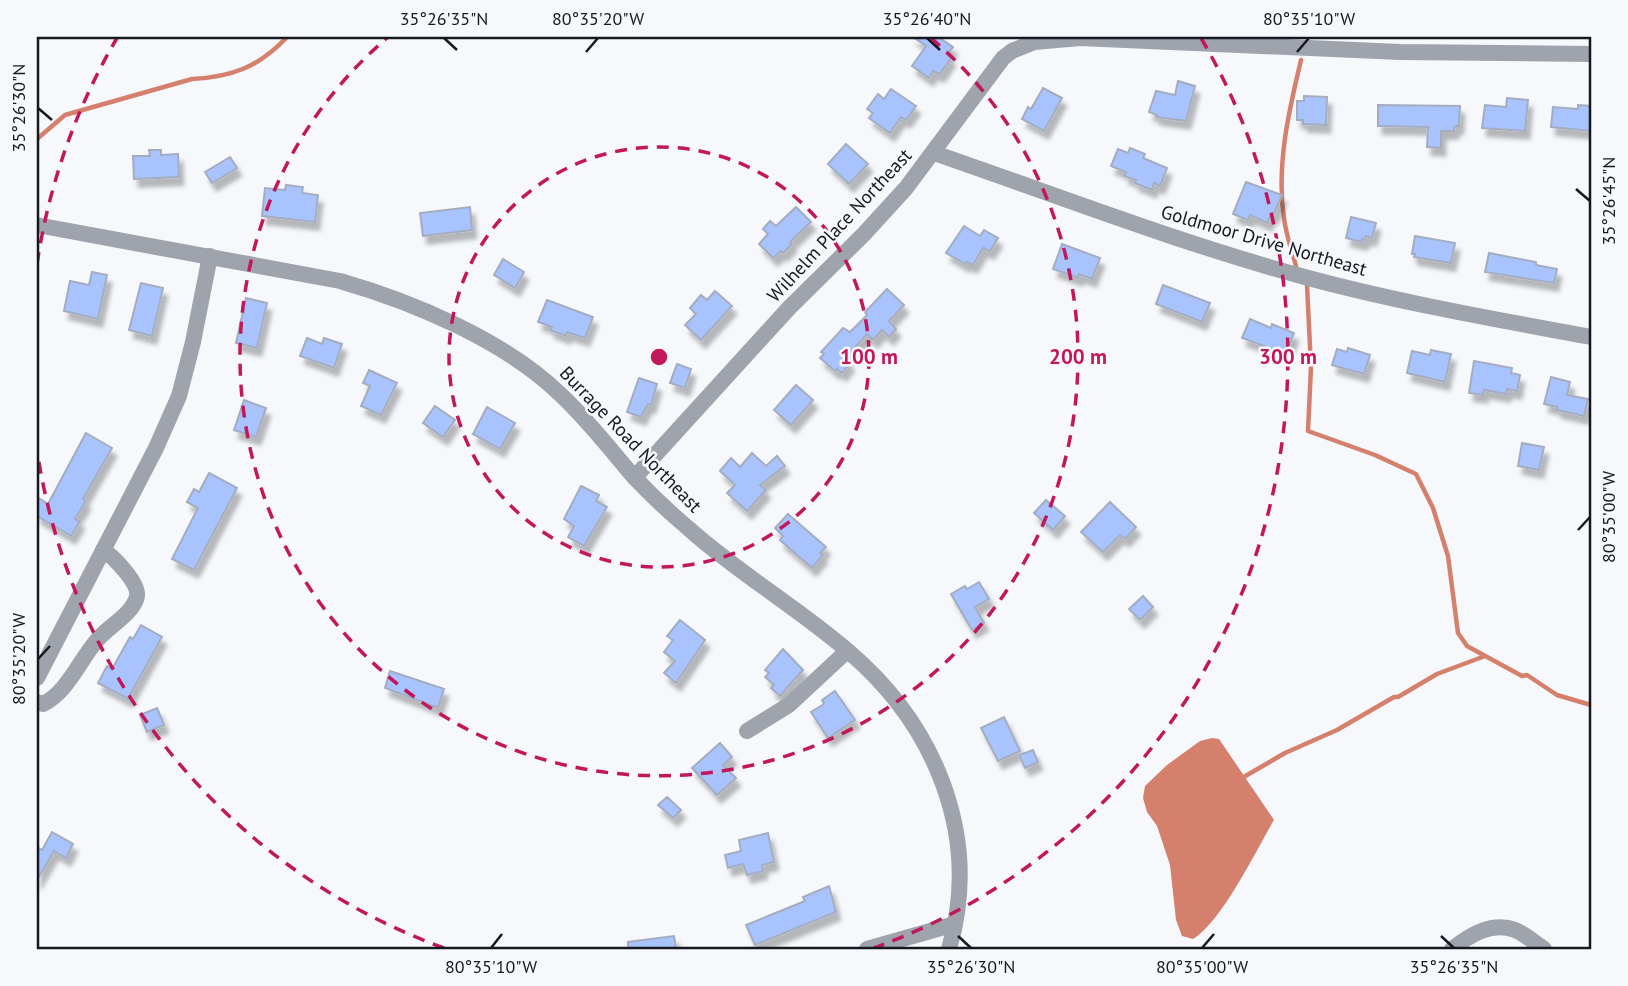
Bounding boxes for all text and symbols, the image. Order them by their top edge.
text: 35°26'35"N [400,7,488,30]
text: 80°35'20"W [552,7,644,30]
text: 35°26'40"N [883,7,971,30]
text: 80°35'10"W [1263,7,1355,30]
text: 35°26'30"N [7,64,30,152]
street label: Wilhelm Place Northeast [762,143,917,307]
text: 35°26'45"N [1597,157,1620,245]
street label: Goldmoor Drive Northeast [1158,199,1370,281]
text: 100 m [840,343,898,370]
text: 200 m [1049,343,1107,370]
text: 300 m [1259,343,1317,370]
centre of rings [647,345,671,369]
street label: Burrage Road Northeast [555,361,707,518]
text: 80°35'00"W [1597,471,1620,563]
text: 80°35'20"W [7,613,30,705]
text: 80°35'10"W [445,955,537,978]
text: 35°26'30"N [927,955,1015,978]
text: 80°35'00"W [1156,955,1248,978]
text: 35°26'35"N [1410,955,1498,978]

